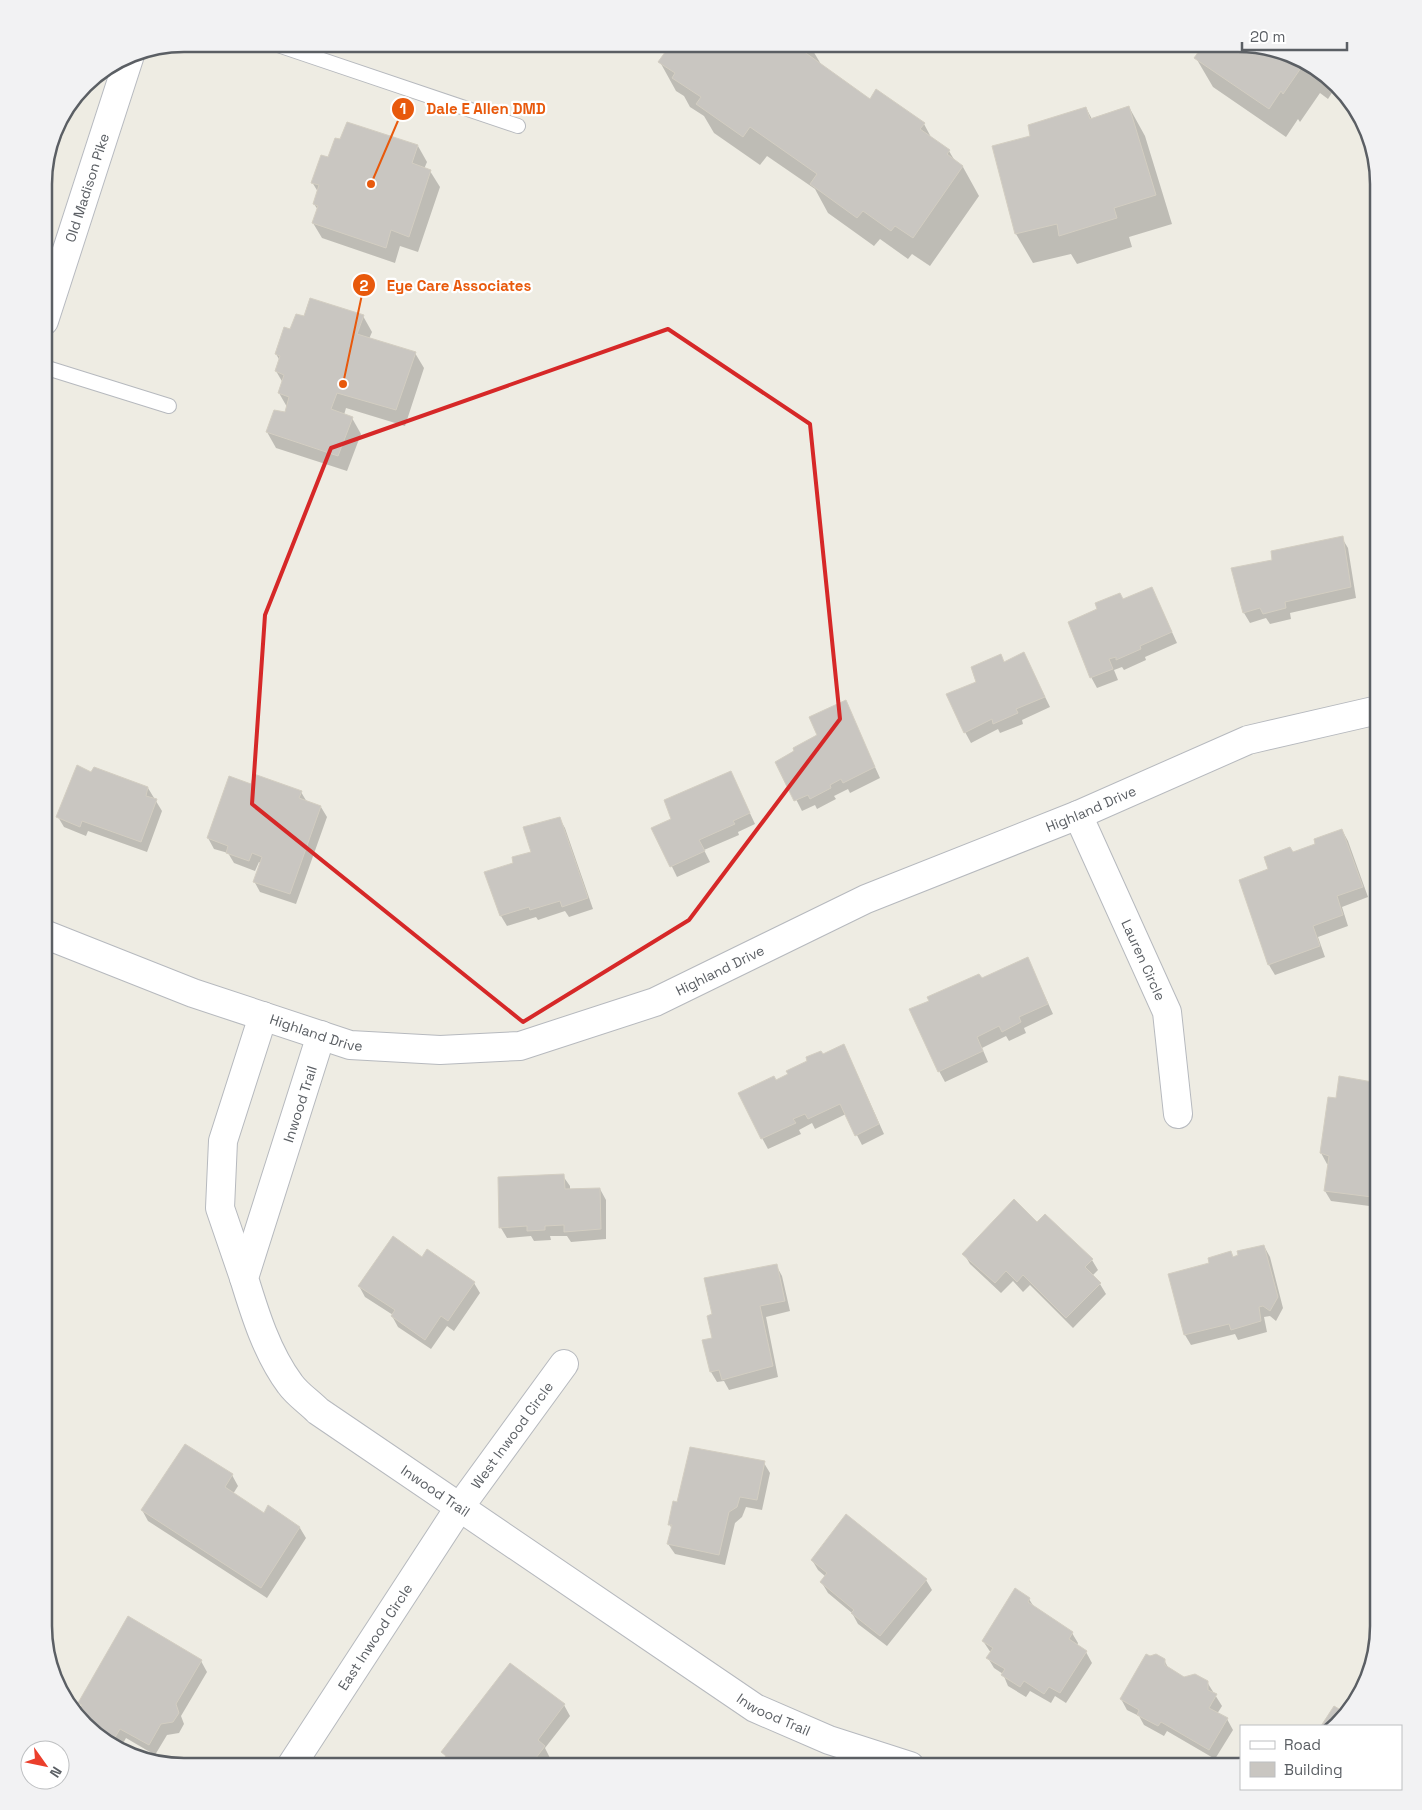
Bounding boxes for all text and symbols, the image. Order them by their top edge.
scale bar [1242,20,1347,52]
text: 20 m [1250,27,1285,46]
callout: Dale E Allen DMD [391,94,556,124]
text: 1 [400,99,406,118]
text: Dale E Allen DMD [426,99,546,118]
street label: Old Madison Pike [61,131,113,245]
callout: Eye Care Associates [351,270,541,300]
text: 2 [360,276,369,295]
text: Eye Care Associates [387,276,531,295]
street label: Highland Drive [1043,782,1139,836]
street label: Lauren Circle [1117,916,1170,1003]
street label: Highland Drive [672,941,767,1000]
street label: Highland Drive [268,1010,363,1055]
street label: Inwood Trail [279,1063,321,1145]
street label: West Inwood Circle [467,1378,557,1492]
street label: Inwood Trail [397,1461,473,1521]
street label: East Inwood Circle [334,1580,416,1694]
street label: Inwood Trail [733,1689,813,1740]
legend [1240,1725,1402,1790]
text: Road [1284,1735,1321,1754]
north arrow [20,1740,70,1790]
text: Building [1284,1760,1343,1779]
text: N [46,1763,66,1781]

